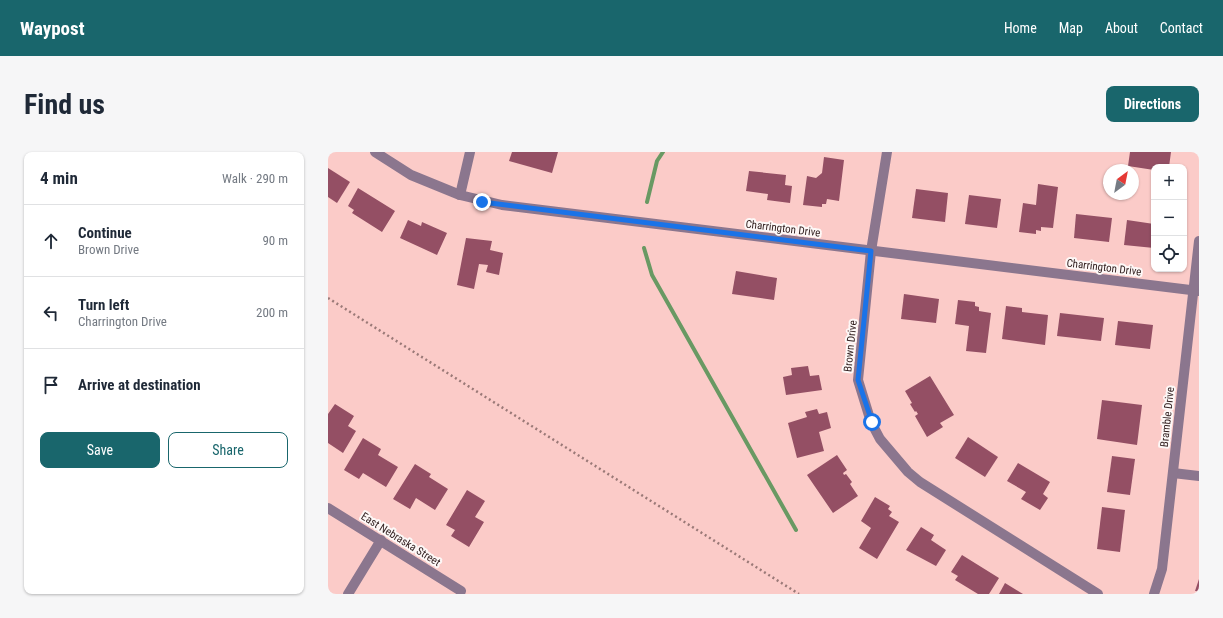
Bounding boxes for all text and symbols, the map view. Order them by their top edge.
text: Waypost [20,17,85,40]
text: Home [1004,20,1037,36]
text: Map [1059,20,1083,36]
text: About [1105,20,1138,36]
text: Contact [1160,20,1203,36]
button: Directions [1106,86,1199,122]
text: Find us [24,88,105,121]
north arrow [1103,164,1139,200]
map controls [1151,164,1187,272]
button: + [1151,164,1187,200]
text: 4 min [40,168,78,188]
text: Walk · 290 m [222,171,288,186]
route end [473,193,491,211]
button: − [1151,200,1187,236]
street label: Charrington Drive [745,217,821,240]
text: Continue [78,224,132,242]
icon: ahead [40,230,62,252]
text: 90 m [262,233,288,248]
button: locate [1151,236,1187,272]
text: Brown Drive [78,242,139,257]
street label: Charrington Drive [1066,256,1142,279]
text: Turn left [78,296,129,314]
icon: left [40,302,62,324]
text: 200 m [256,305,288,320]
text: Charrington Drive [78,314,167,329]
street label: Brown Drive [841,320,860,372]
icon: arrive [40,374,62,396]
text: Arrive at destination [78,376,201,394]
street label: Bramble Drive [1158,386,1177,448]
route start [863,413,881,431]
button: Save [40,432,160,468]
button: Share [168,432,288,468]
street label: East Nebraska Street [359,510,443,569]

